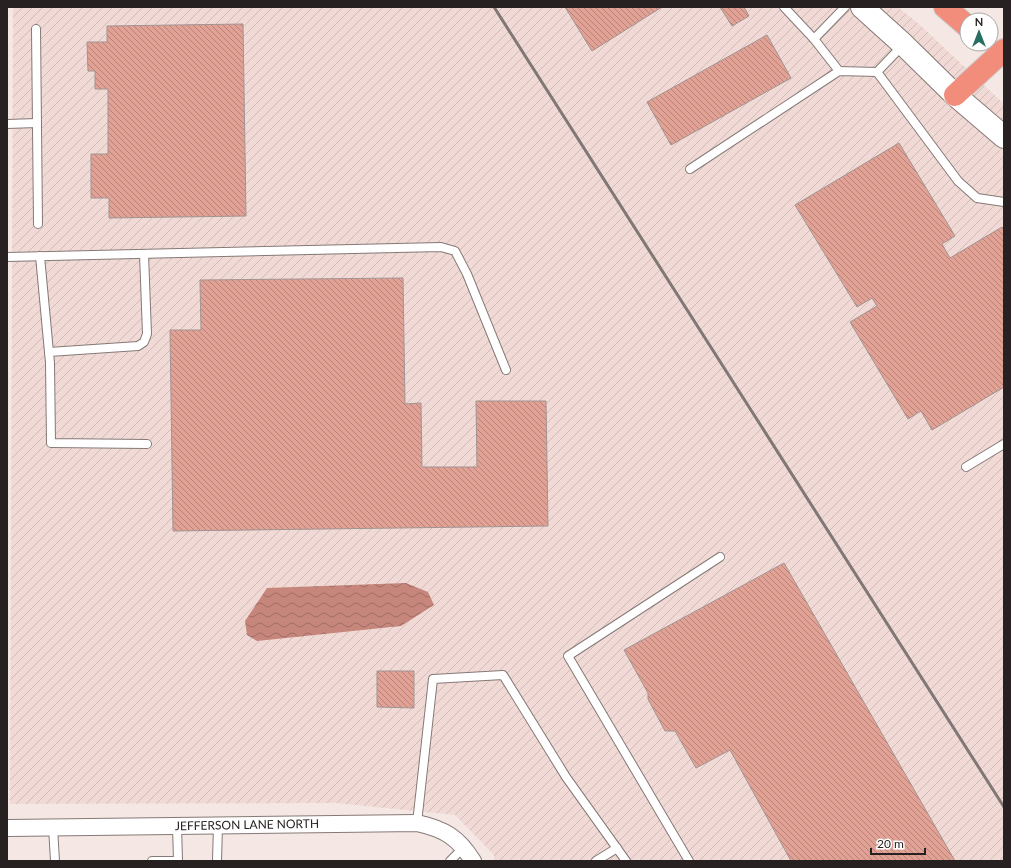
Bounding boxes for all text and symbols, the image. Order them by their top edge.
north arrow [959,12,999,52]
text: N [975,15,983,28]
street label: JEFFERSON LANE NORTH [175,816,319,833]
scale bar [871,830,925,856]
text: 20 m [877,836,904,851]

